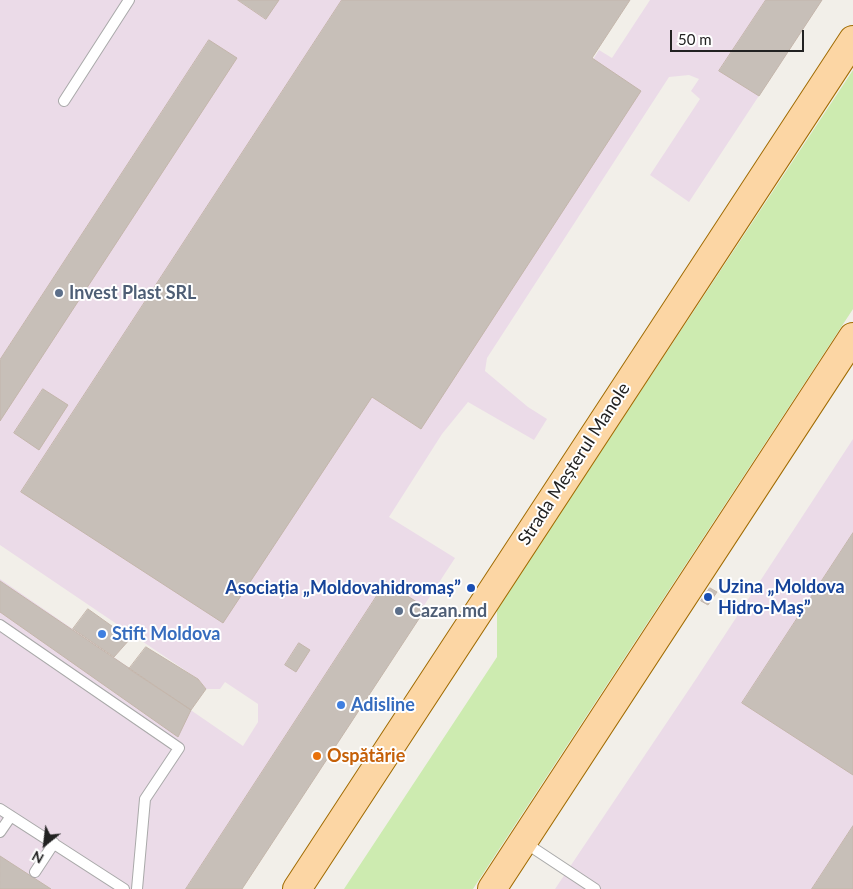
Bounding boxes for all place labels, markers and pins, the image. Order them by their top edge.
place label: Invest Plast SRL [69,282,196,304]
marker: Invest Plast SRL [53,287,65,299]
place label: Uzina „Moldova Hidro-Maș” [718,576,845,618]
place label: Asociația „Moldovahidromaș” [225,577,461,599]
marker: Asociația „Moldovahidromaș” [465,582,477,594]
marker: Uzina „Moldova Hidro-Maș” [702,591,714,603]
place label: Cazan.md [409,600,487,622]
marker: Cazan.md [393,605,405,617]
place label: Stift Moldova [112,623,220,645]
marker: Stift Moldova [96,628,108,640]
place label: Adisline [351,694,415,716]
marker: Adisline [335,699,347,711]
place label: Ospătărie [327,745,405,767]
marker: Ospătărie [311,750,323,762]

